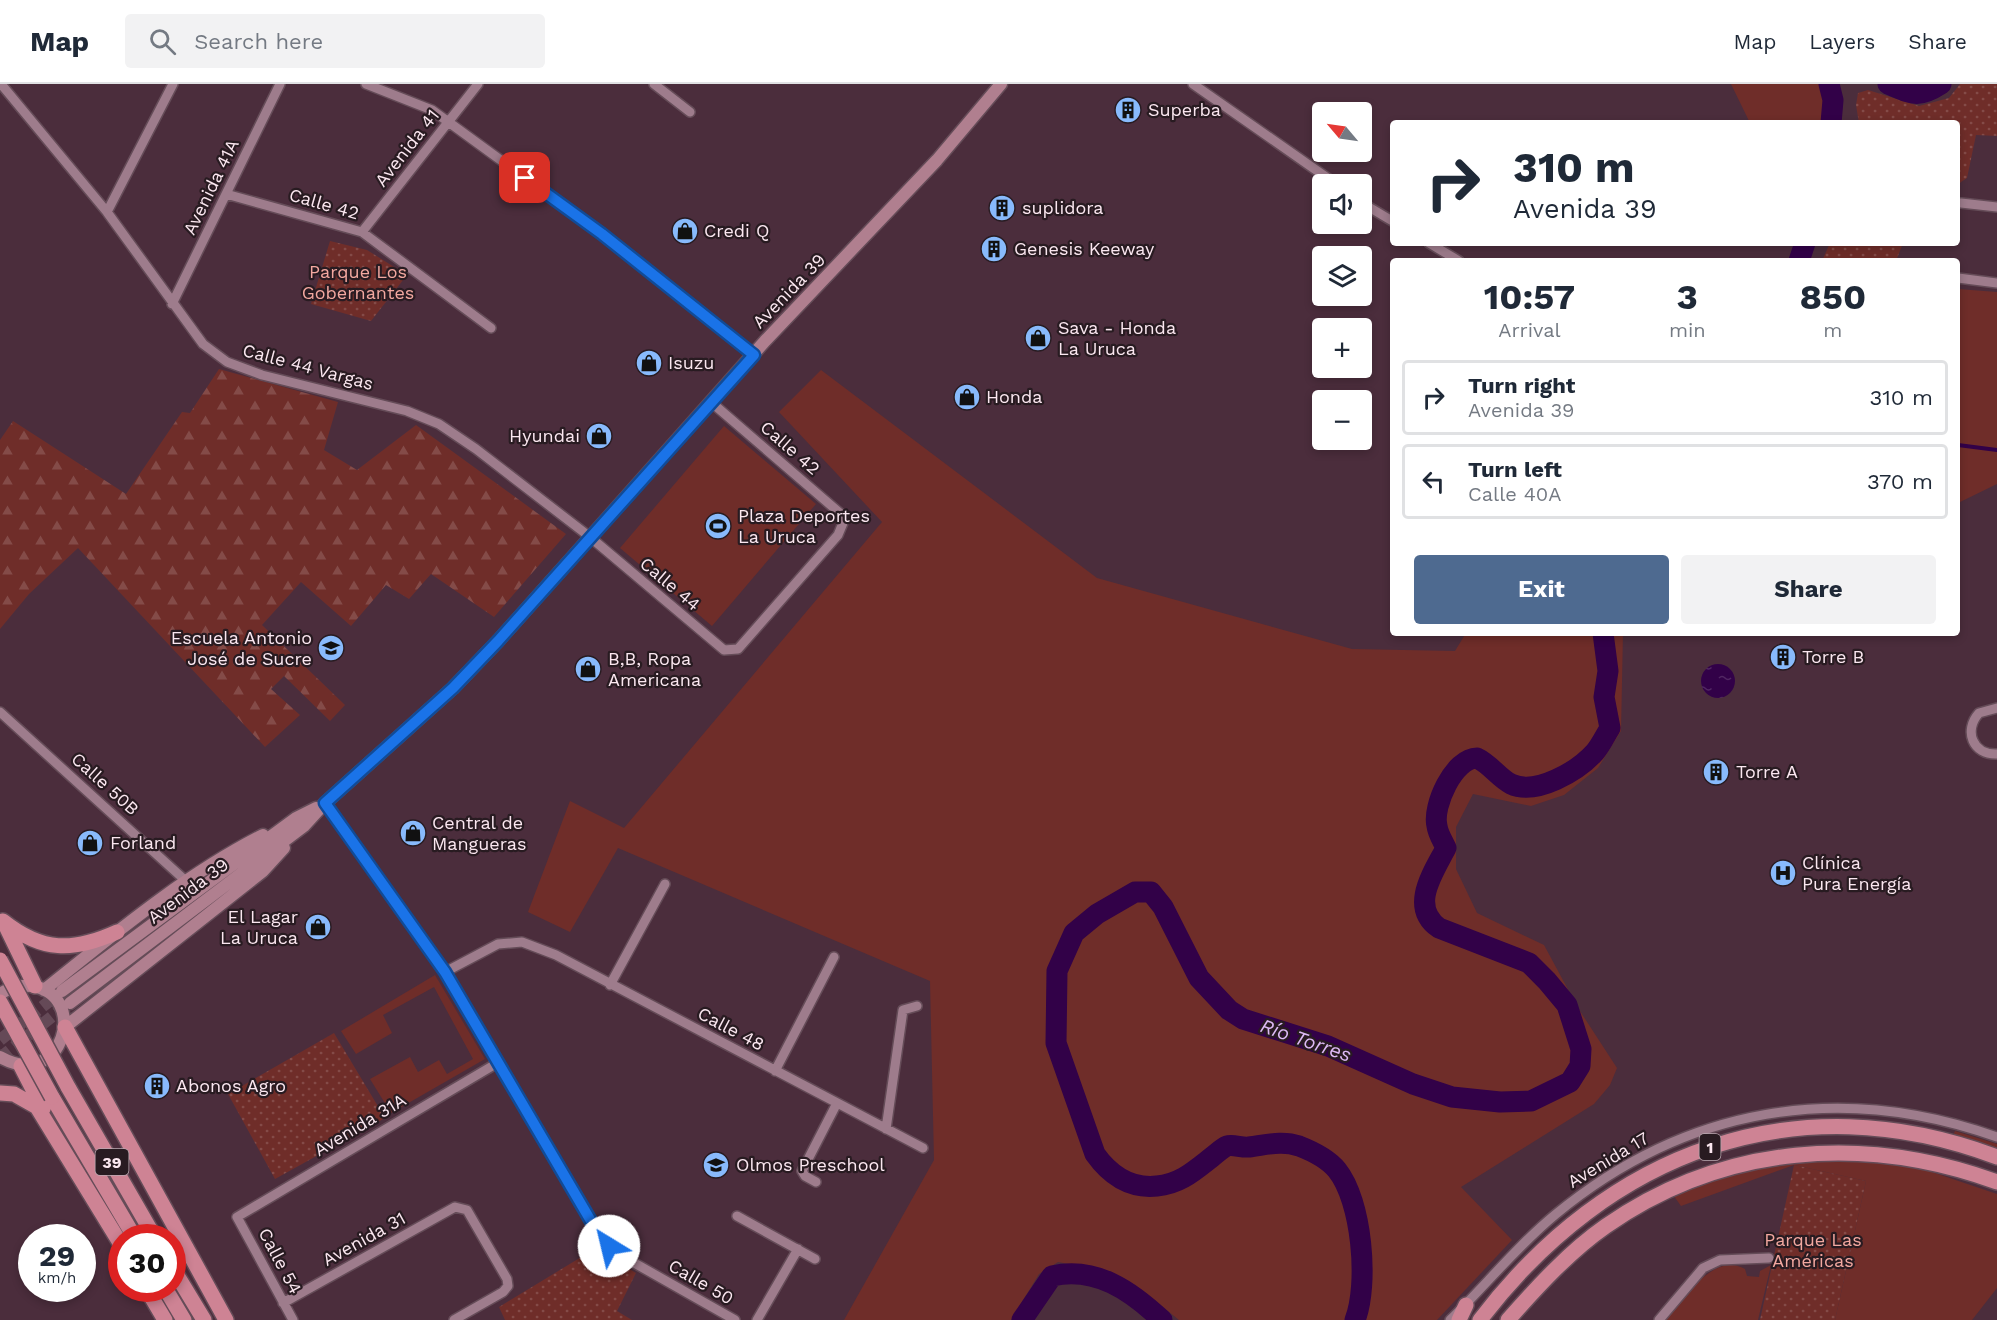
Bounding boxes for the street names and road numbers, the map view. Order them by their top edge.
street label: Avenida 41 [370,105,443,190]
street label: Avenida 41A [178,135,243,238]
street label: Calle 42 [287,184,361,223]
street label: Avenida 39 [748,249,829,332]
street label: Calle 44 Vargas [240,339,376,394]
street label: Calle 42 [756,416,824,479]
street label: Calle 44 [636,552,705,615]
street label: Calle 50B [67,748,143,819]
street label: Avenida 39 [143,853,232,928]
street label: Calle 48 [694,1002,768,1055]
street label: Avenida 31A [310,1089,410,1160]
street label: Avenida 17 [1563,1127,1652,1192]
road number: 1 [1700,1134,1720,1160]
road number: 39 [96,1149,128,1175]
street label: Avenida 31 [319,1207,409,1270]
street label: Calle 54 [254,1224,307,1297]
street label: Calle 50 [665,1255,738,1309]

